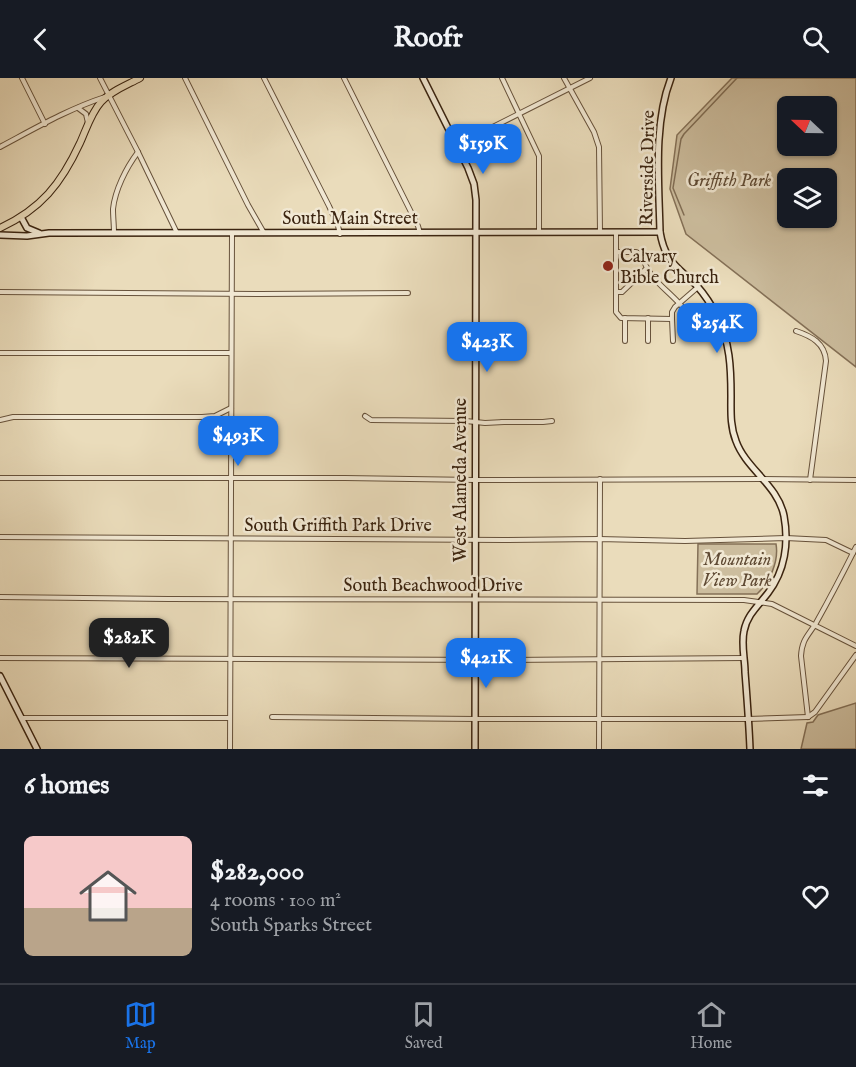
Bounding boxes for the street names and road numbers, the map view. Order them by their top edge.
street label: Riverside Drive [636,110,661,226]
street label: South Main Street [282,208,418,231]
street label: West Alameda Avenue [450,398,473,562]
street label: South Griffith Park Drive [244,515,432,538]
street label: South Beachwood Drive [343,575,523,598]

